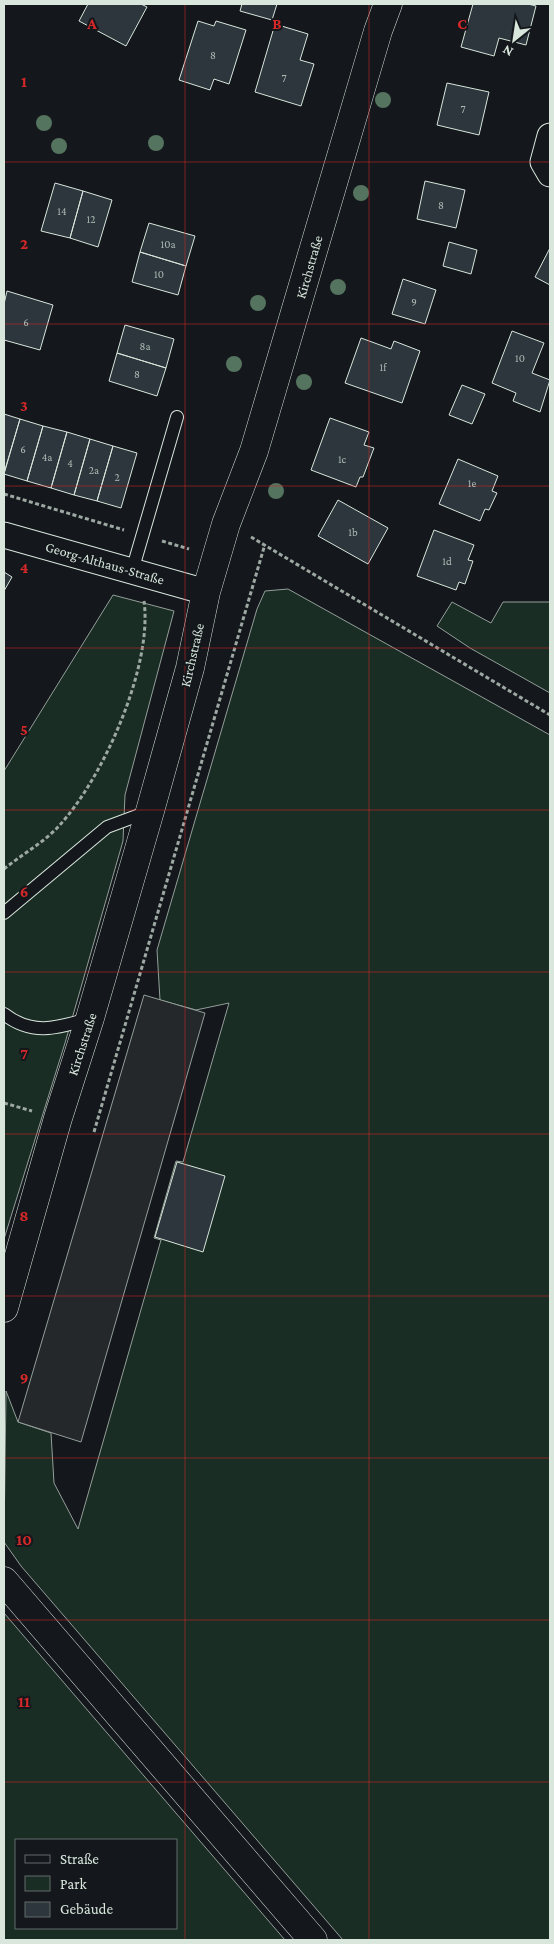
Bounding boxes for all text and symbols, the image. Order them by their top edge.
text: A [86,15,97,32]
text: B [272,15,282,32]
text: C [457,15,467,32]
north arrow [489,15,539,65]
text: N [499,42,516,61]
house number: 8 [210,49,216,61]
house number: 7 [281,72,287,84]
text: 1 [21,73,27,90]
house number: 7 [460,103,466,115]
house number: 8 [438,199,444,211]
house number: 14 [57,205,67,217]
house number: 12 [87,213,95,225]
street label: Kirchstraße [292,234,326,300]
text: 2 [20,235,28,252]
house number: 10a [161,238,175,250]
house number: 10 [154,268,164,280]
house number: 9 [411,296,417,308]
house number: 6 [23,316,29,328]
house number: 8a [139,340,151,352]
house number: 10 [515,352,525,364]
house number: 1f [380,361,387,373]
house number: 8 [134,368,140,380]
text: 3 [20,397,28,414]
house number: 6 [20,443,26,455]
house number: 4a [42,451,52,463]
house number: 1c [338,453,347,465]
house number: 4 [67,457,73,469]
house number: 2a [89,464,99,476]
house number: 2 [114,471,120,483]
house number: 1e [468,477,476,489]
house number: 1b [348,526,358,538]
street label: Georg-Althaus-Straße [44,538,166,588]
house number: 1d [442,555,452,567]
text: 4 [20,559,29,576]
street label: Kirchstraße [177,622,207,688]
text: 5 [20,721,28,738]
text: 6 [20,883,28,900]
street label: Kirchstraße [64,1011,100,1077]
text: 7 [20,1045,28,1062]
text: 8 [19,1207,29,1224]
text: 9 [20,1369,28,1386]
text: 10 [16,1531,32,1548]
text: 11 [18,1693,30,1710]
legend [15,1839,178,1929]
text: Straße [60,1851,99,1867]
text: Park [60,1876,87,1892]
text: Gebäude [60,1901,114,1917]

